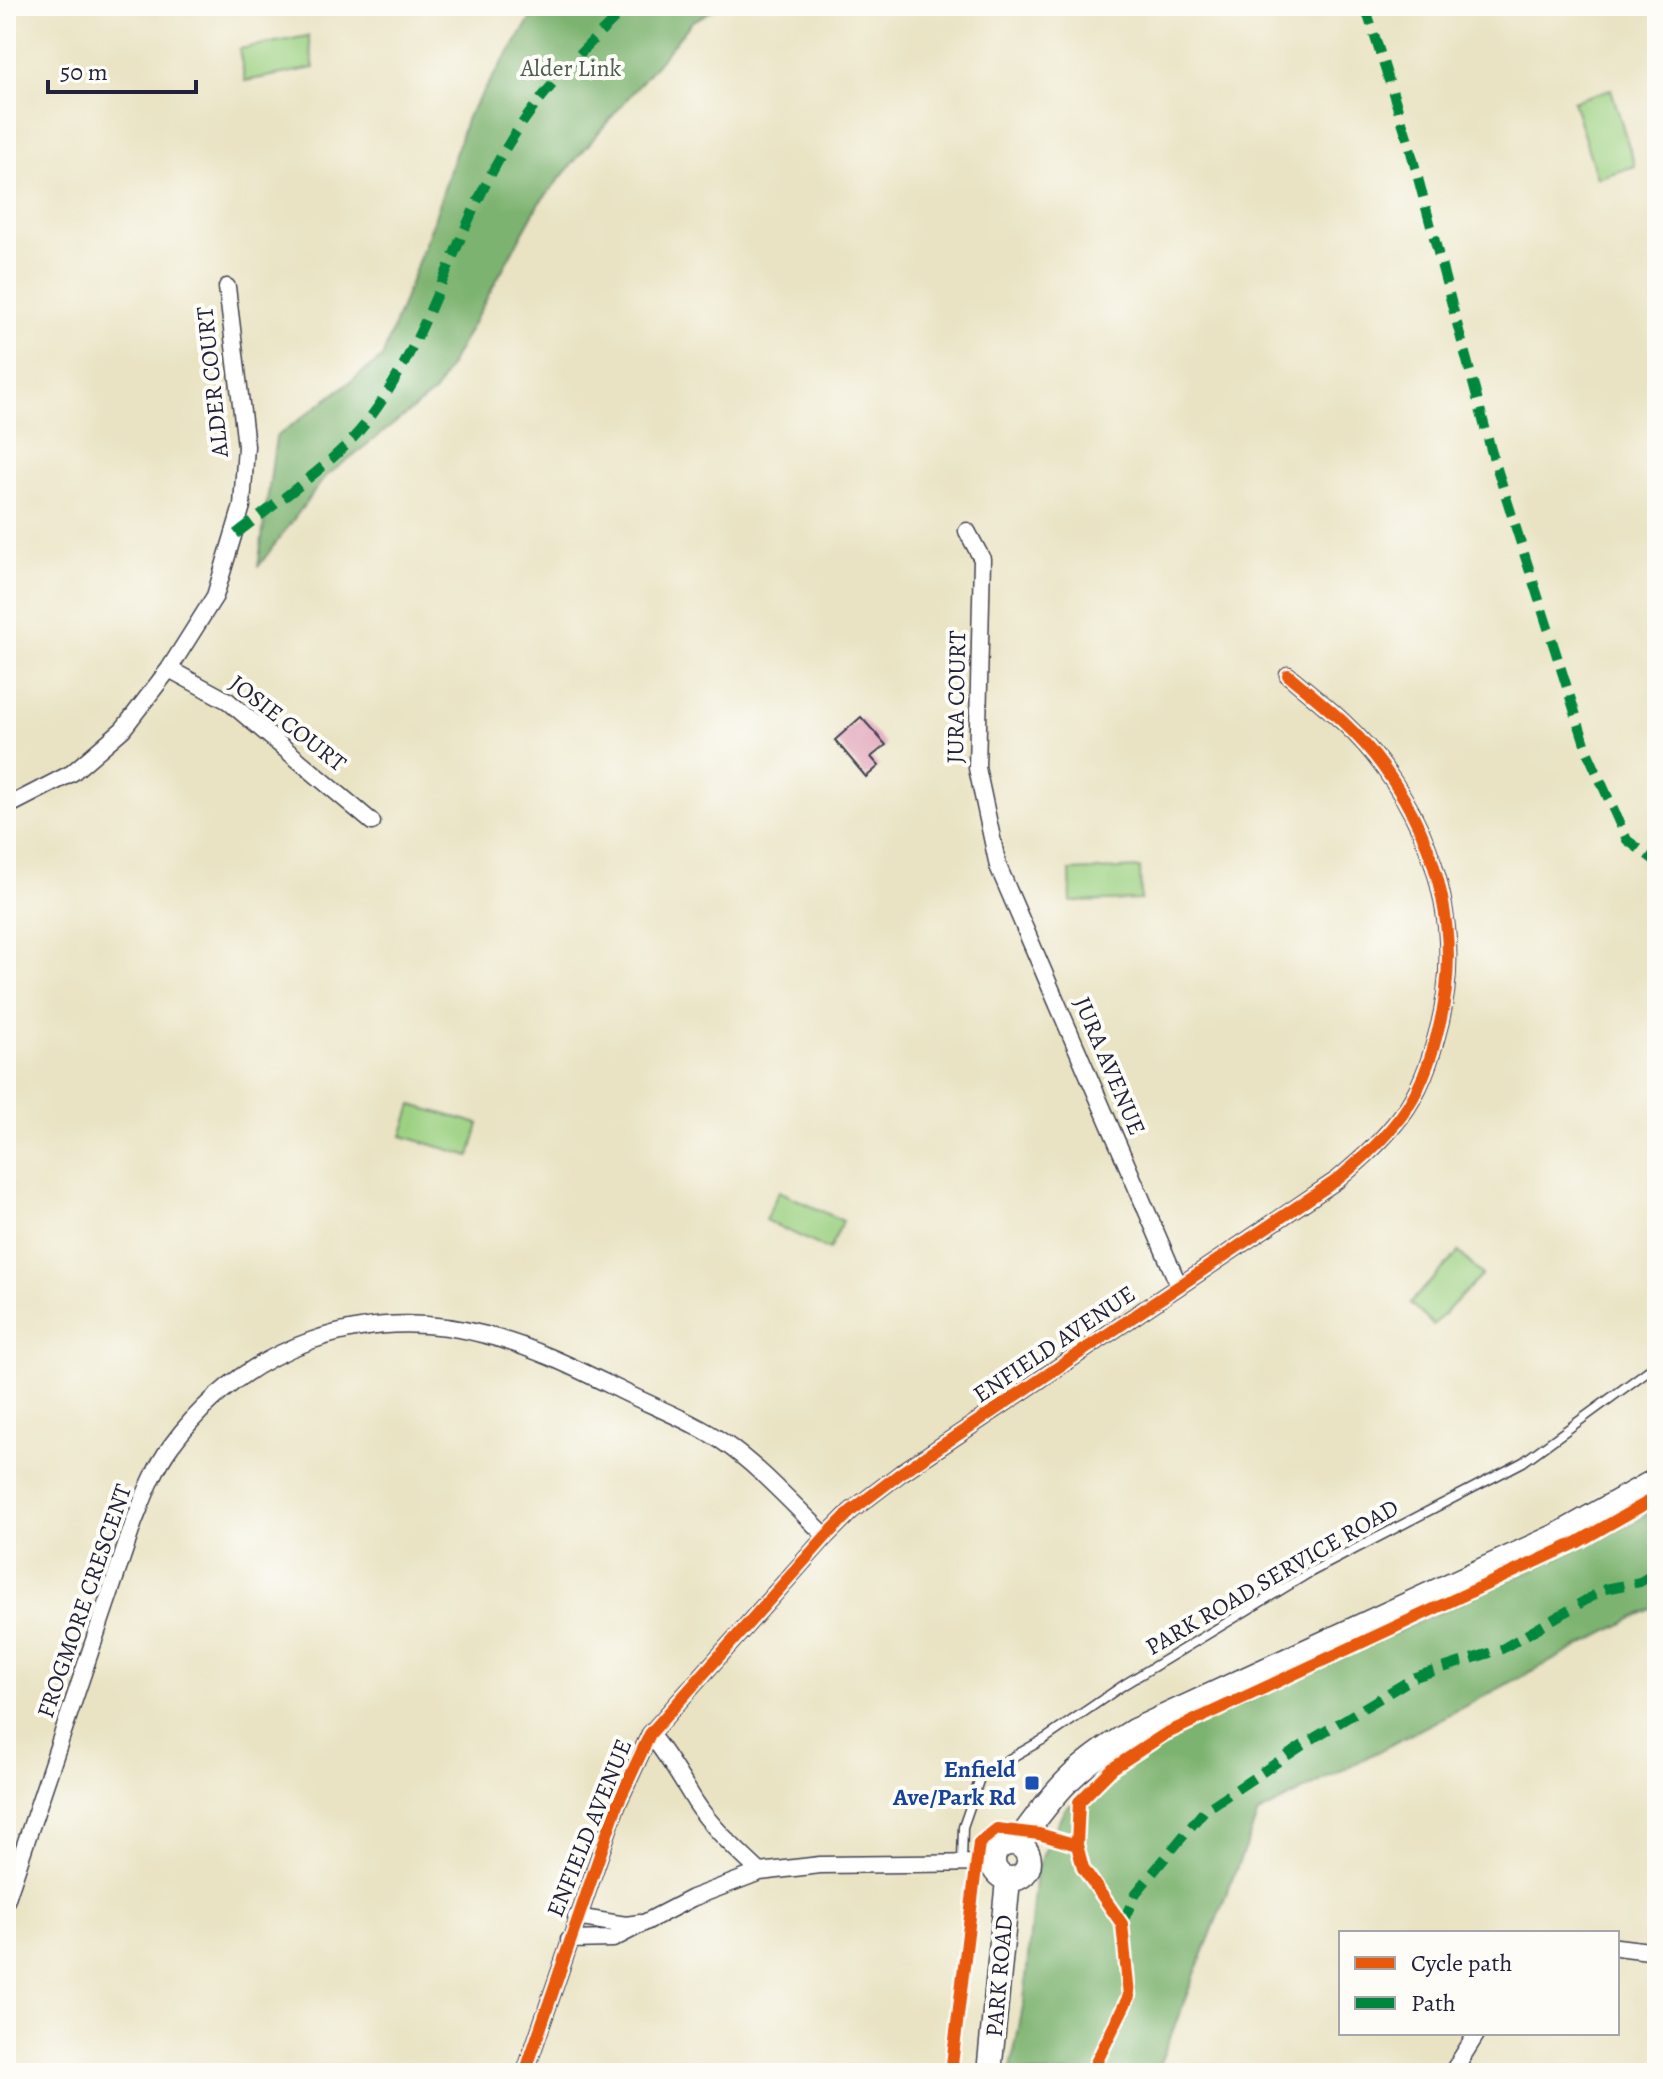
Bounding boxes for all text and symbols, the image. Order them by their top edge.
scale bar [48,44,196,94]
park label: Alder Link [520,52,622,84]
text: 50 m [60,56,108,88]
street label: ALDER COURT [188,305,236,460]
street label: JURA COURT [939,630,973,764]
street label: JOSIE COURT [223,667,353,779]
street label: JURA AVENUE [1067,992,1153,1140]
street label: ENFIELD AVENUE [966,1278,1142,1410]
street label: FROGMORE CRESCENT [29,1480,139,1722]
street label: PARK ROAD SERVICE ROAD [1140,1491,1404,1663]
street label: ENFIELD AVENUE [539,1734,639,1922]
place label: Enfield Ave/Park Rd [892,1753,1016,1813]
marker: Enfield Ave/Park Rd [1023,1774,1041,1792]
street label: PARK ROAD [978,1913,1020,2039]
legend [1339,1931,1619,2035]
text: Cycle path [1411,1947,1512,1979]
text: Path [1411,1987,1456,2019]

